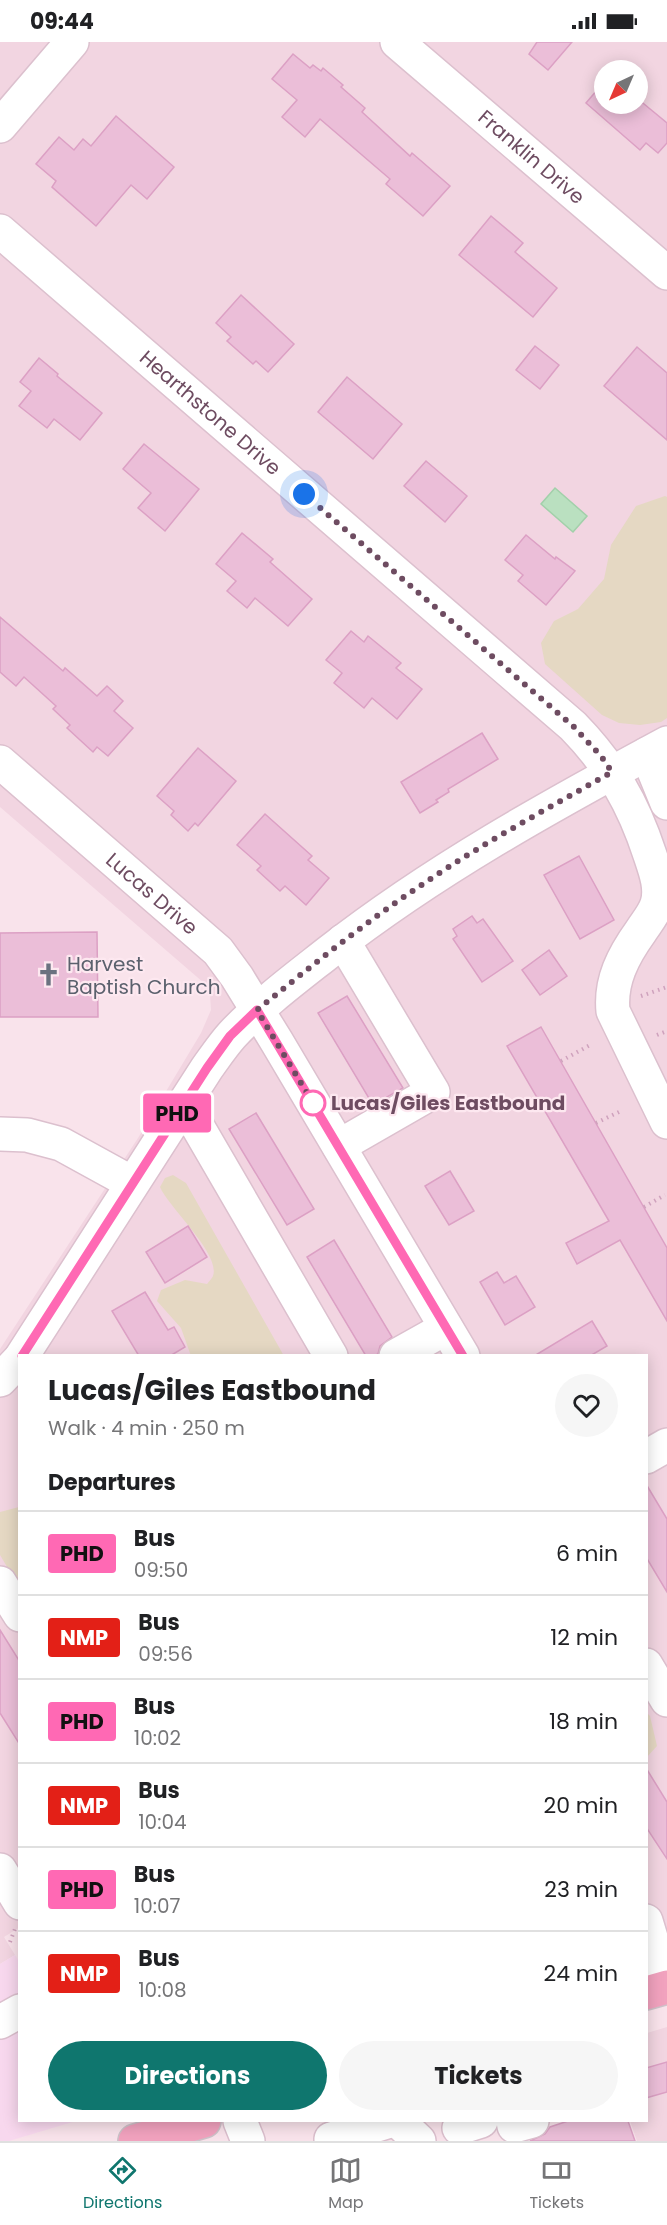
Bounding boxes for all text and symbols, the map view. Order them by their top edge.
text: 09:44 [30,6,94,37]
north arrow [594,60,648,114]
map controls [594,60,648,114]
street label: Franklin Drive [472,103,591,211]
street label: Hearthstone Drive [134,344,287,482]
your location [289,479,319,509]
street label: Lucas Drive [100,846,204,941]
place label: Harvest Baptish Church [67,950,221,1001]
church icon: Harvest Baptish Church [36,962,62,988]
place label: Lucas/Giles Eastbound [331,1089,565,1117]
marker: Lucas/Giles Eastbound [300,1090,326,1116]
line badge: PHD [142,1094,212,1132]
text: PHD [155,1099,199,1128]
text: Lucas/Giles Eastbound [48,1371,376,1410]
button: heart [555,1374,618,1437]
text: Walk · 4 min · 250 m [48,1414,245,1442]
text: Departures [48,1467,176,1498]
text: Bus [134,1523,175,1554]
text: 6 min [556,1538,618,1569]
text: PHD [60,1539,104,1568]
text: 09:50 [134,1556,188,1584]
text: Bus [138,1607,180,1638]
text: 12 min [550,1622,618,1653]
text: NMP [60,1623,108,1652]
text: 09:56 [138,1640,193,1668]
text: Bus [134,1691,175,1722]
text: 18 min [549,1706,618,1737]
text: PHD [60,1707,104,1736]
text: 10:02 [134,1724,181,1752]
text: Bus [138,1775,180,1806]
text: 20 min [544,1790,618,1821]
text: NMP [60,1791,108,1820]
text: 10:04 [138,1808,187,1836]
text: Bus [134,1859,175,1890]
text: 23 min [544,1874,618,1905]
text: PHD [60,1875,104,1904]
text: 10:07 [134,1892,180,1920]
text: Bus [138,1943,180,1974]
text: 24 min [543,1958,618,1989]
text: NMP [60,1959,108,1988]
text: 10:08 [138,1976,187,2004]
button: Directions [48,2041,327,2110]
button: Tickets [339,2041,618,2110]
tab: Directions [83,2154,162,2215]
tab: Map [328,2154,364,2215]
tab: Tickets [529,2154,584,2215]

